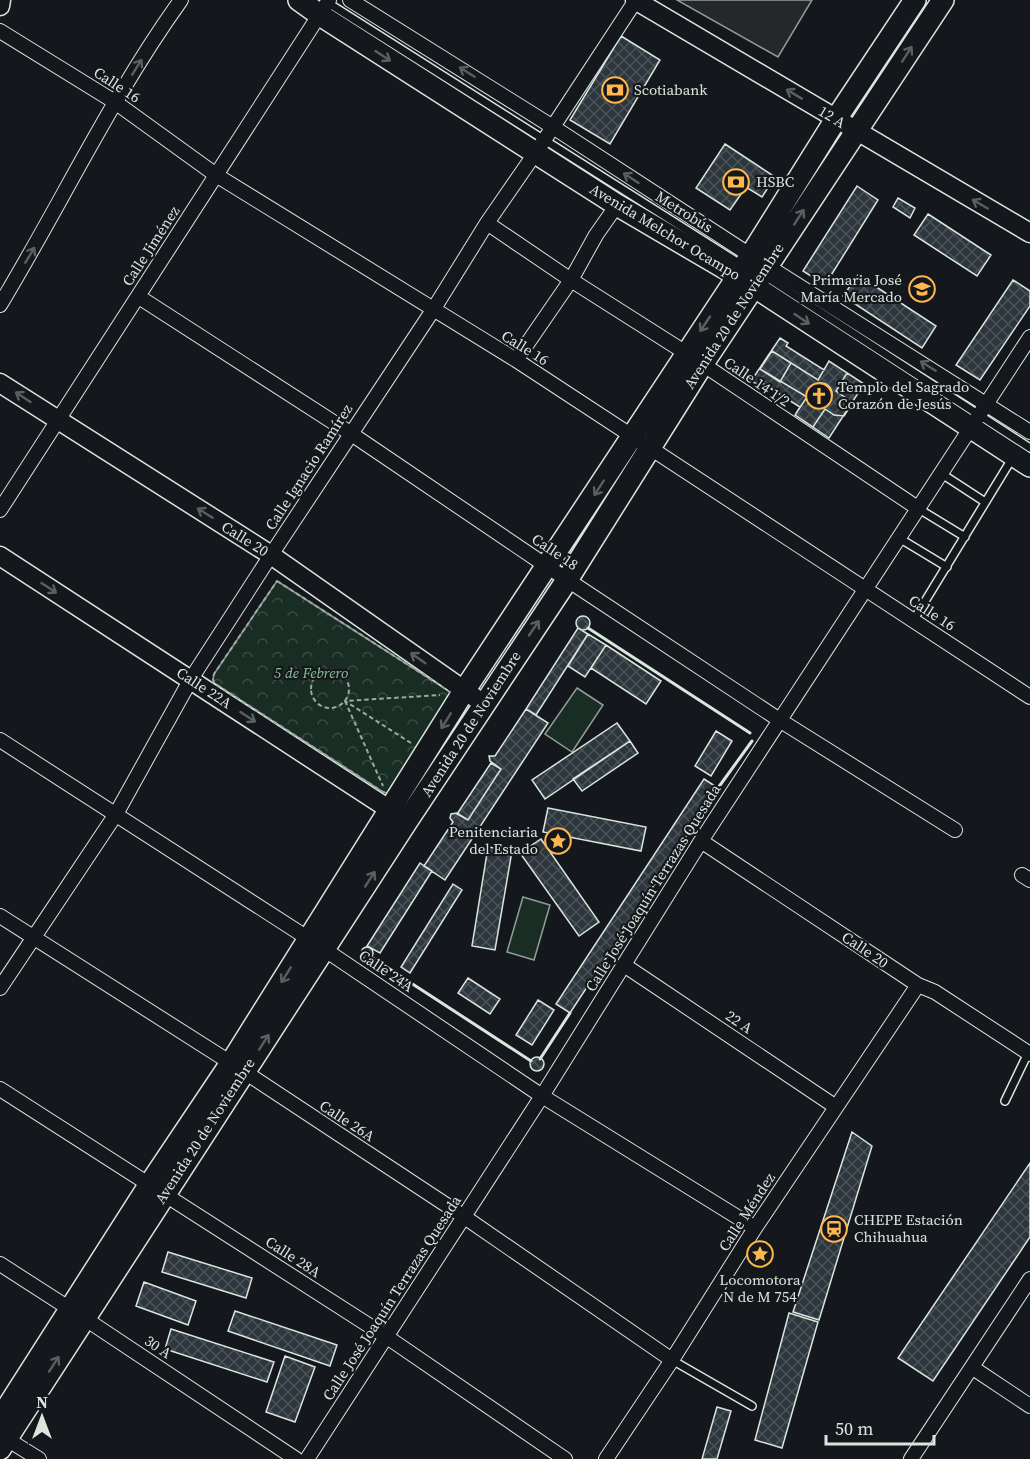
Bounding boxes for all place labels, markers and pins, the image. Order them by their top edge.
bank icon: Scotiabank [600,75,630,105]
place label: Scotiabank [634,79,708,100]
bank icon: HSBC [721,167,751,197]
place label: HSBC [756,171,794,192]
place label: Primaria José María Mercado [800,269,902,307]
school or university icon: Primaria José María Mercado [907,274,937,304]
place label: Templo del Sagrado Corazón de Jesús [838,376,969,414]
church icon: Templo del Sagrado Corazón de Jesús [804,381,834,411]
place label: Penitenciaria del Estado [449,821,538,859]
place icon: Penitenciaria del Estado [543,826,573,856]
place label: CHEPE Estación Chihuahua [854,1209,963,1247]
station icon: CHEPE Estación Chihuahua [819,1214,849,1244]
place icon: Locomotora N de M 754 [745,1239,775,1269]
place label: Locomotora N de M 754 [719,1269,801,1307]

